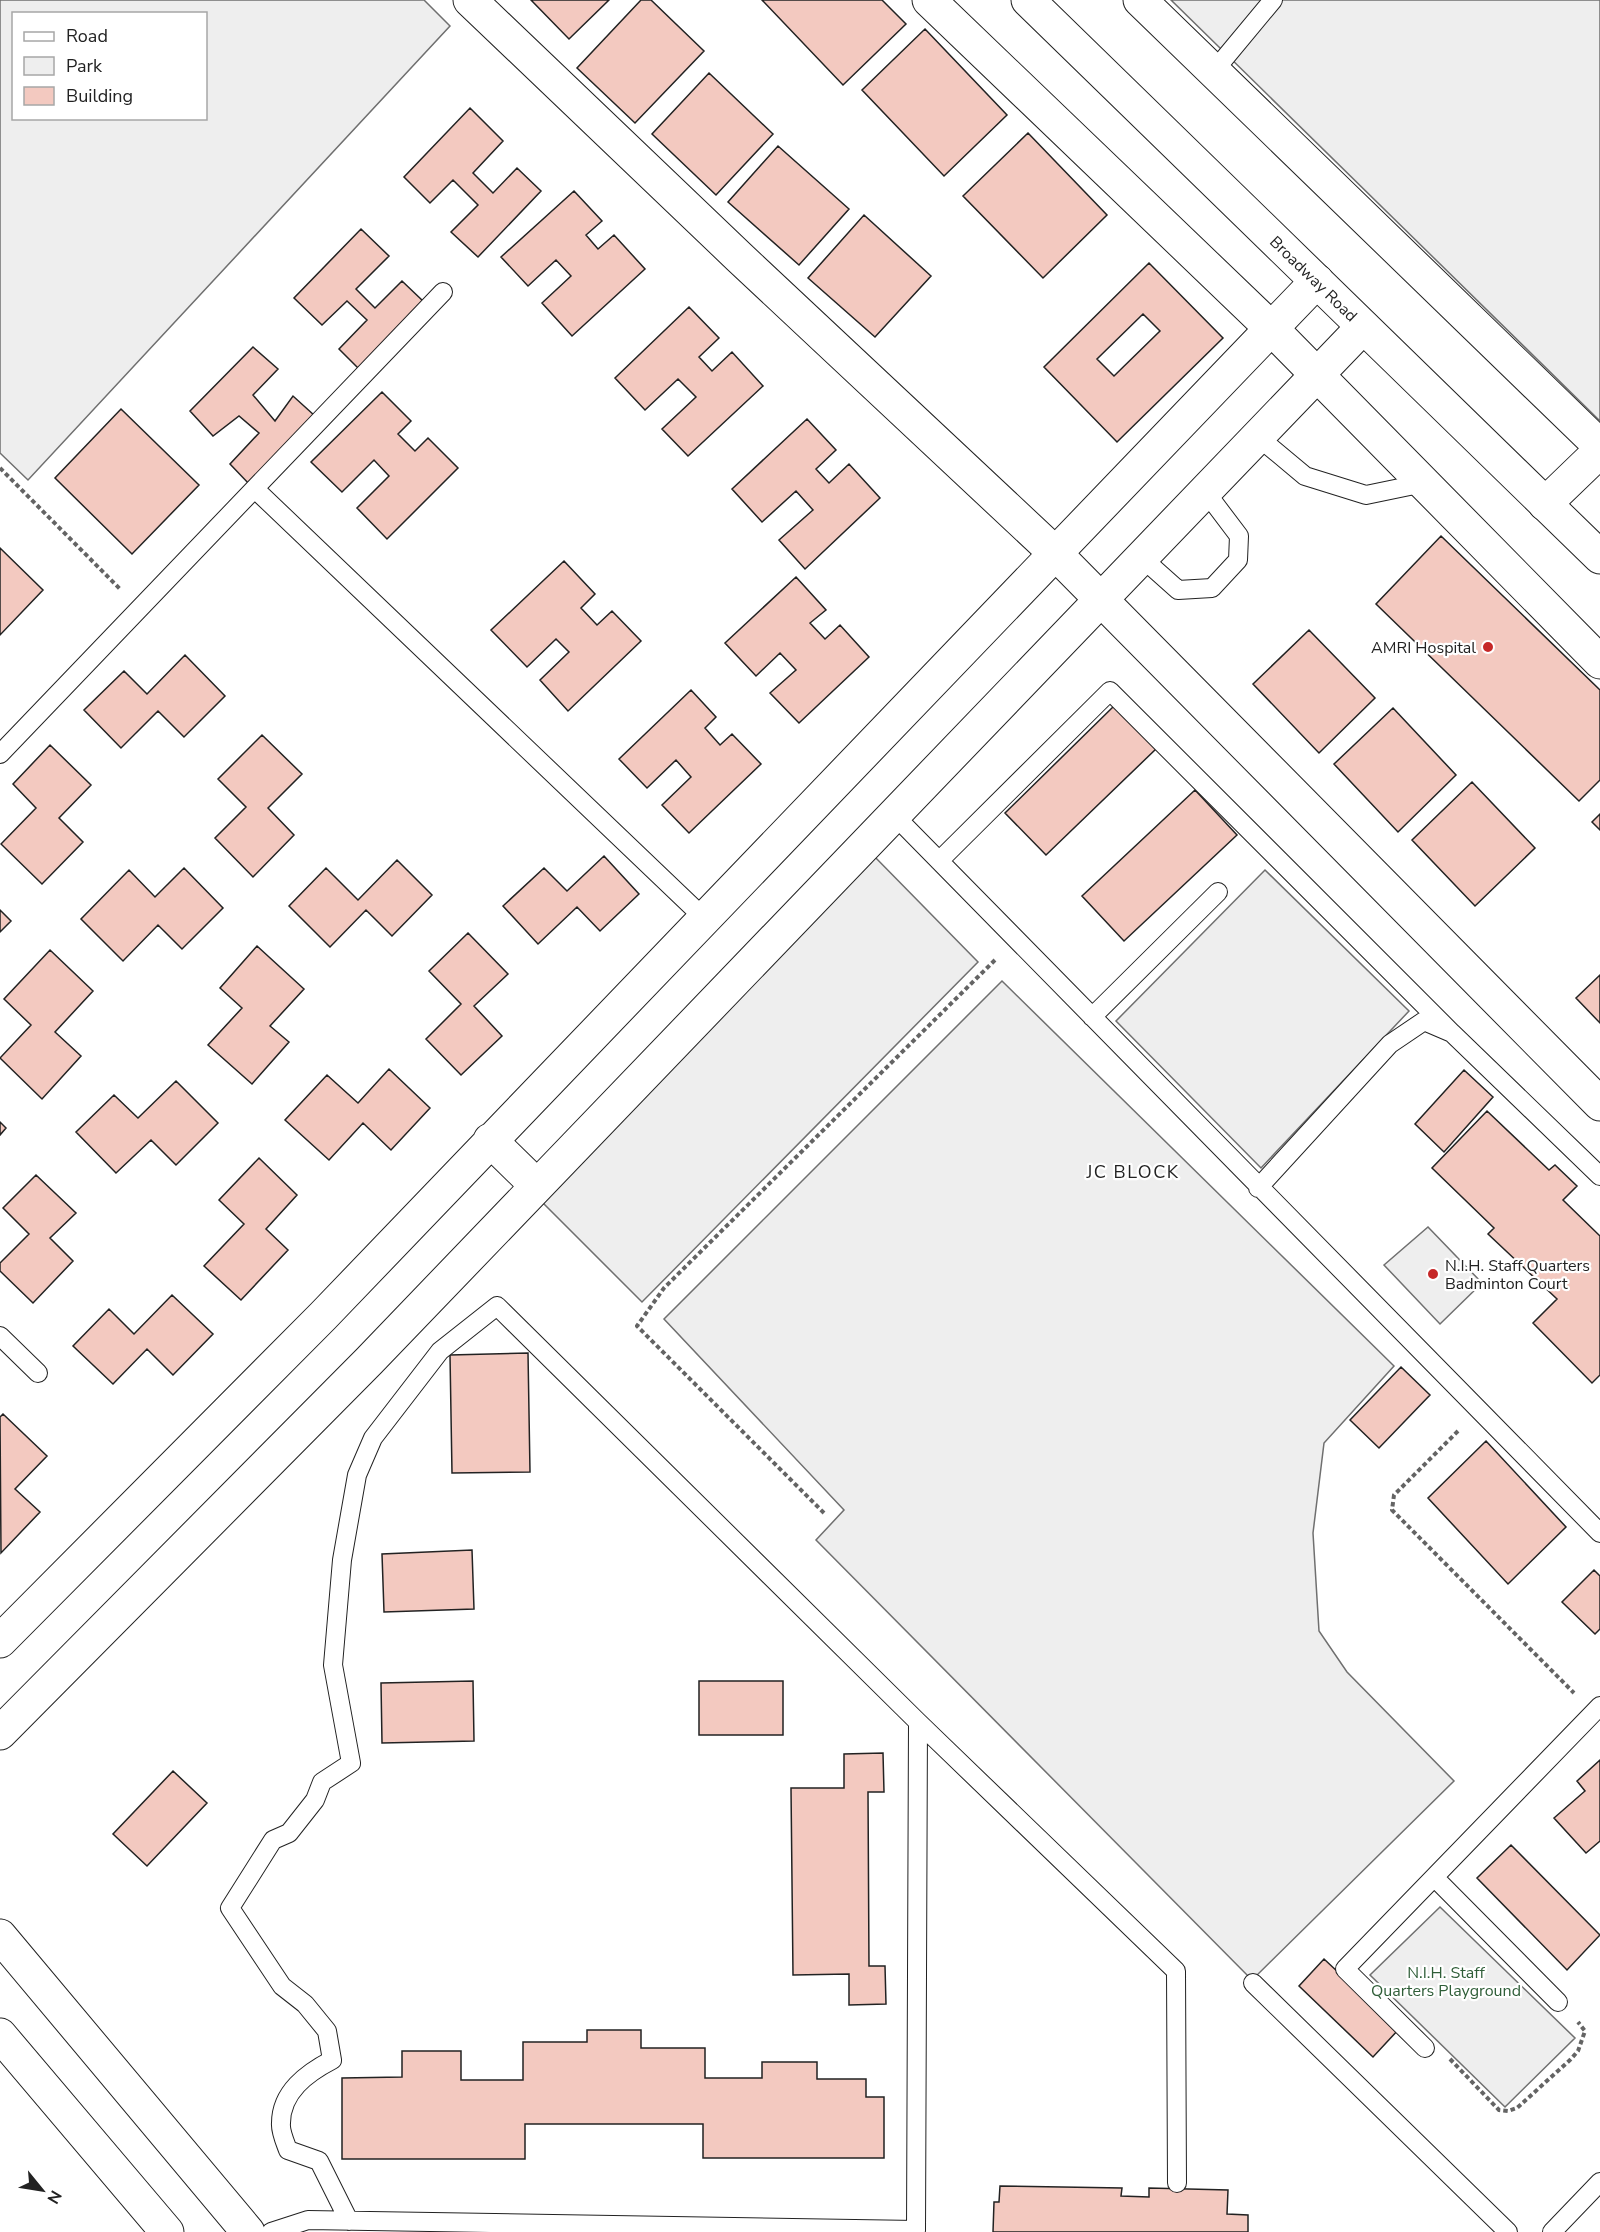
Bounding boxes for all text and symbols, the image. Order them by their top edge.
legend [12,12,207,120]
text: Road [66,24,108,48]
text: Park [66,54,103,78]
text: Building [66,84,133,108]
street label: Broadway Road [1264,231,1362,327]
place label: AMRI Hospital [1371,637,1476,659]
marker: AMRI Hospital [1481,640,1495,654]
district label: JC BLOCK [1085,1160,1180,1184]
place label: N.I.H. Staff Quarters Badminton Court [1445,1255,1590,1295]
marker: N.I.H. Staff Quarters Badminton Court [1426,1267,1440,1281]
park label: N.I.H. Staff Quarters Playground [1371,1962,1521,2002]
north arrow [12,2160,72,2220]
text: N [42,2186,67,2208]

